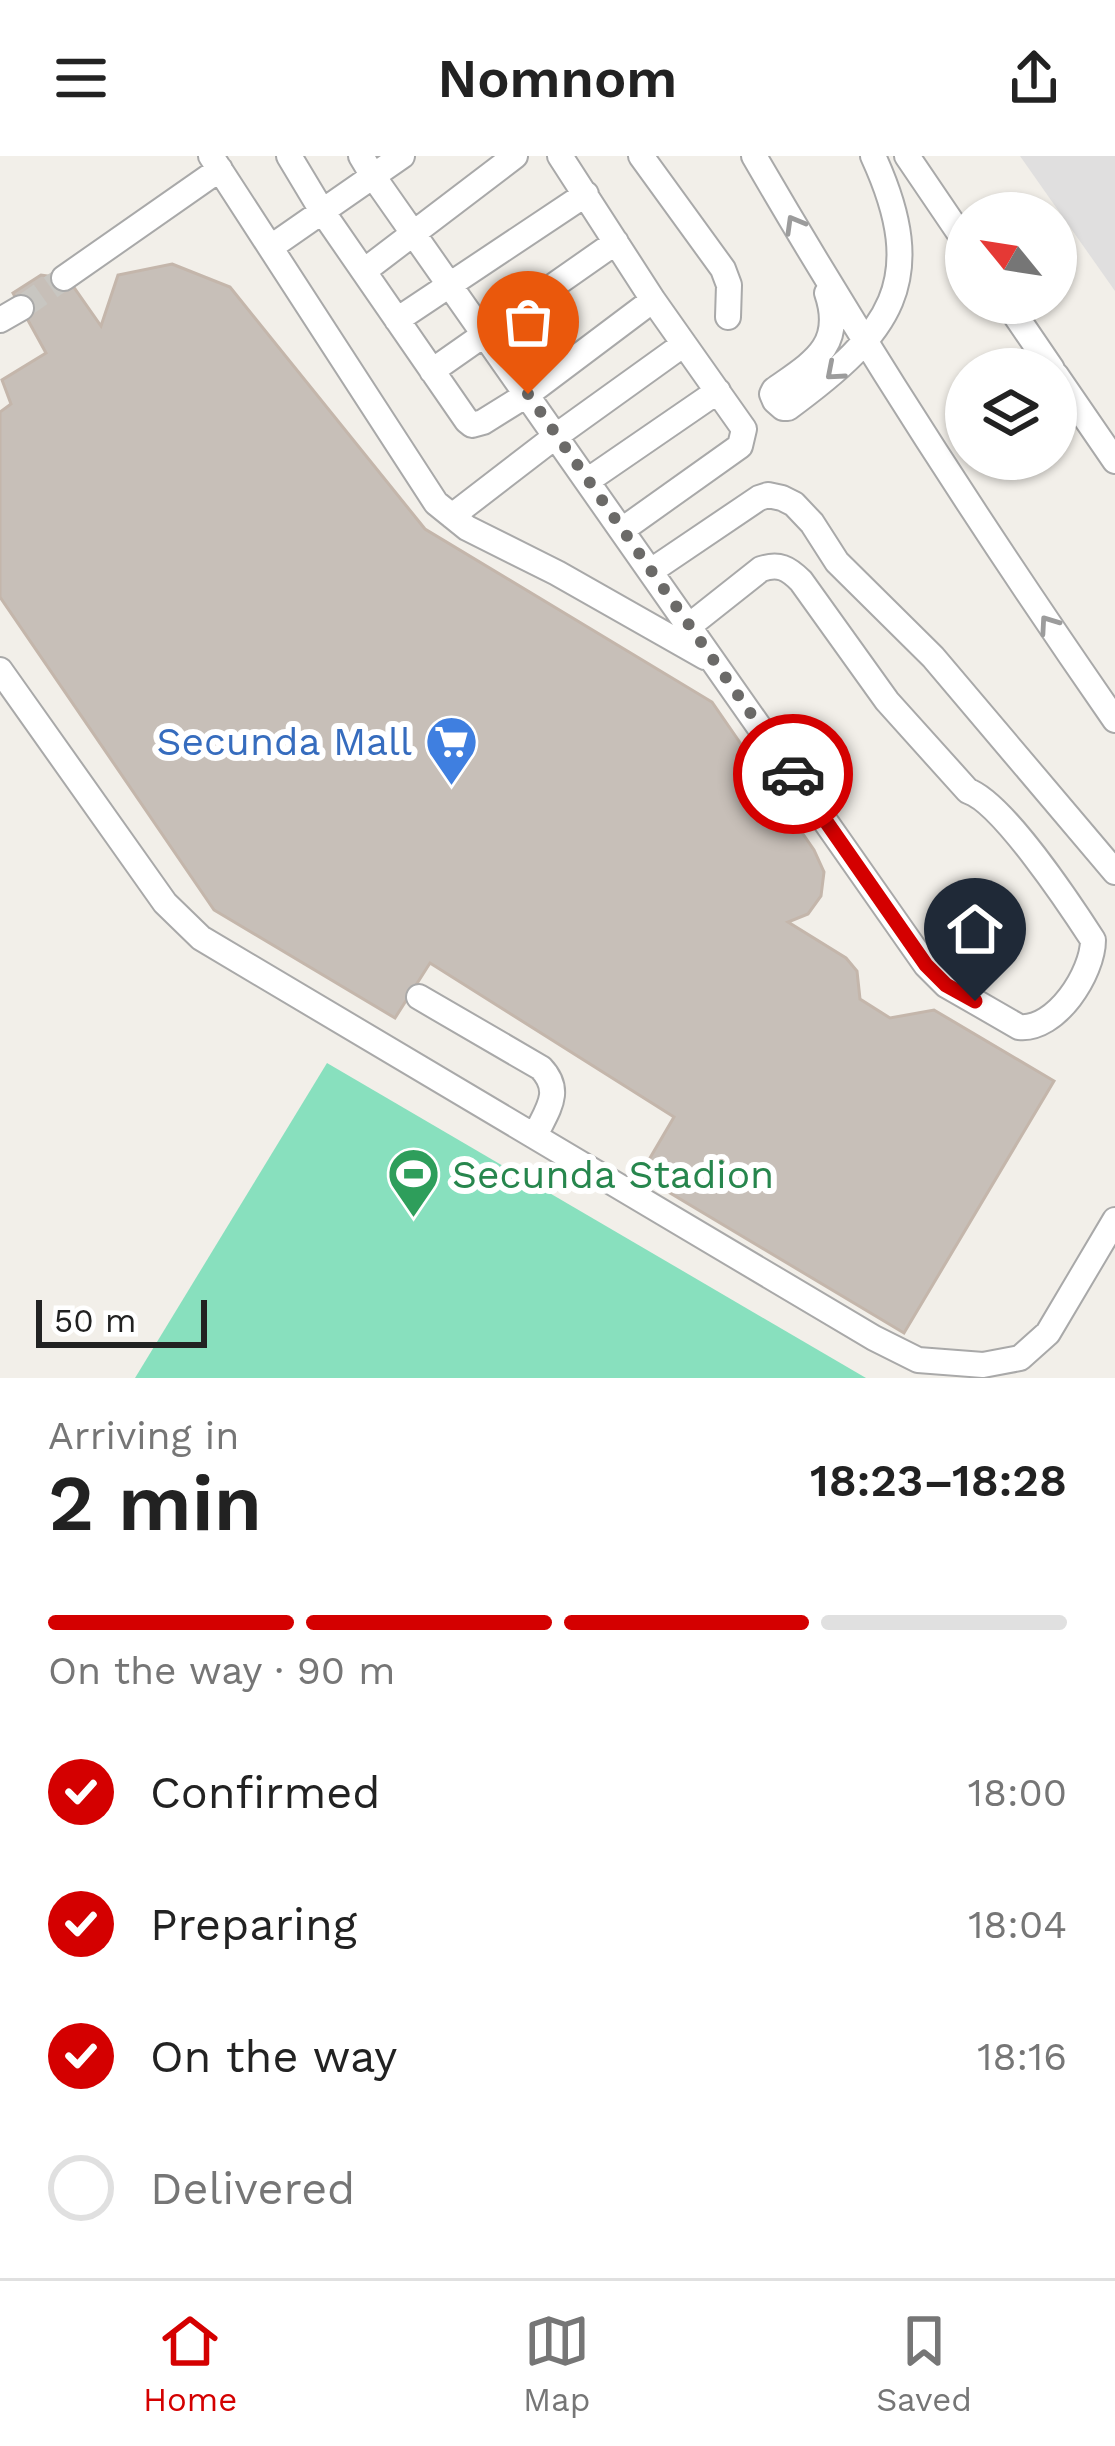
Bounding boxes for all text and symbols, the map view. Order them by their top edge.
icon: menu [48,45,114,111]
icon: share [1001,45,1067,111]
text: Nomnom [438,47,677,110]
north arrow [945,192,1077,324]
map controls [945,192,1077,480]
one-way arrow [785,215,808,237]
pin [477,271,579,394]
icon: bag [495,289,561,355]
button: layers [945,348,1077,480]
one-way arrow [826,358,848,379]
one-way arrow [1040,615,1062,637]
supermarket icon: Secunda Mall [423,713,479,787]
courier [733,714,853,834]
place label: Secunda Mall [157,719,412,764]
icon: car [760,741,826,807]
pin [924,878,1026,1001]
icon: home [942,896,1008,962]
sports icon: Secunda Stadion [385,1146,441,1220]
place label: Secunda Stadion [452,1152,774,1197]
scale bar [36,1294,207,1347]
text: 50 m [54,1301,136,1340]
text: Arriving in [48,1413,239,1458]
text: 18:23–18:28 [810,1454,1067,1507]
text: 2 min [48,1457,262,1549]
text: On the way · 90 m [48,1648,396,1693]
icon: check [48,1759,114,1825]
text: Confirmed [150,1766,381,1819]
text: 18:00 [968,1770,1067,1815]
icon: check [48,1891,114,1957]
text: Preparing [150,1898,357,1951]
text: 18:04 [968,1902,1067,1947]
icon: check [48,2023,114,2089]
text: On the way [150,2030,397,2083]
text: 18:16 [977,2034,1067,2079]
text: Delivered [150,2162,355,2215]
tab: Home [143,2308,237,2419]
tab: Map [523,2308,590,2419]
tab: Saved [876,2308,972,2419]

